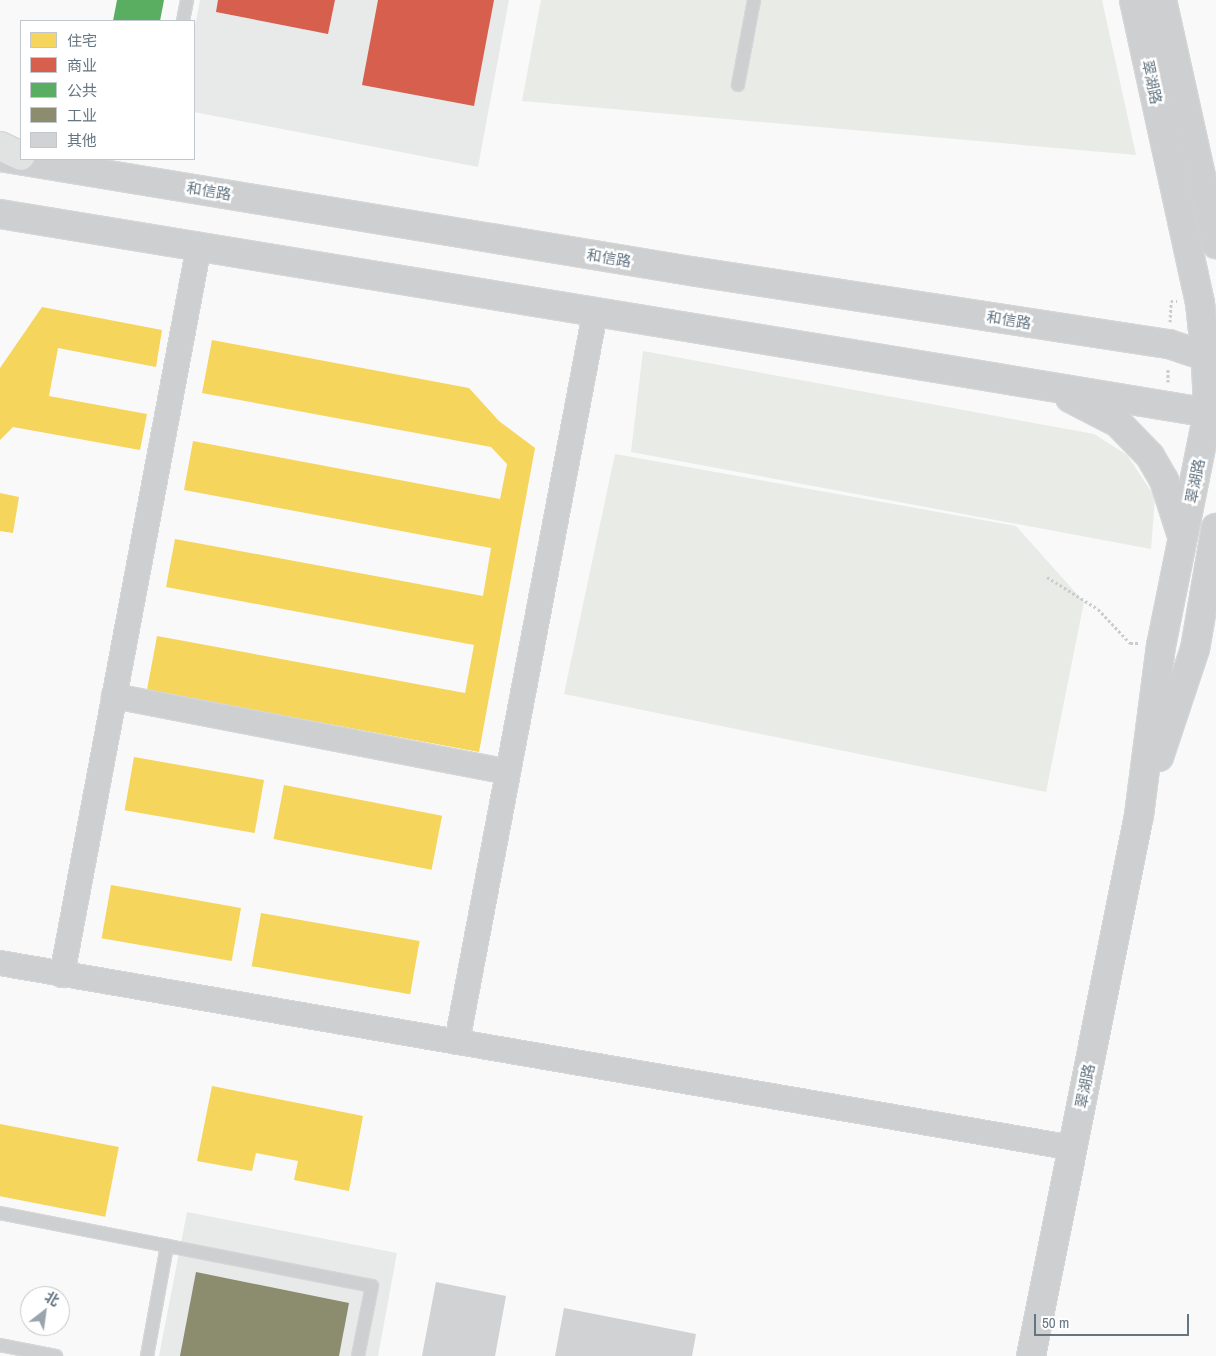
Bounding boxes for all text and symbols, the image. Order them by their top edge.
legend [20,20,195,160]
text: 住宅 [67,30,97,51]
text: 商业 [67,55,97,76]
street label: 翠湖路 [1139,58,1165,106]
text: 公共 [67,80,97,101]
text: 工业 [67,105,97,126]
text: 其他 [67,130,97,151]
street label: 和信路 [185,179,233,203]
street label: 和信路 [585,246,633,270]
street label: 和信路 [985,308,1033,332]
street label: 翠湖路 [1182,457,1208,505]
street label: 翠湖路 [1072,1062,1098,1110]
north arrow [20,1286,70,1336]
text: 北 [41,1288,63,1310]
scale bar [1036,1304,1191,1336]
text: 50 m [1042,1312,1069,1333]

